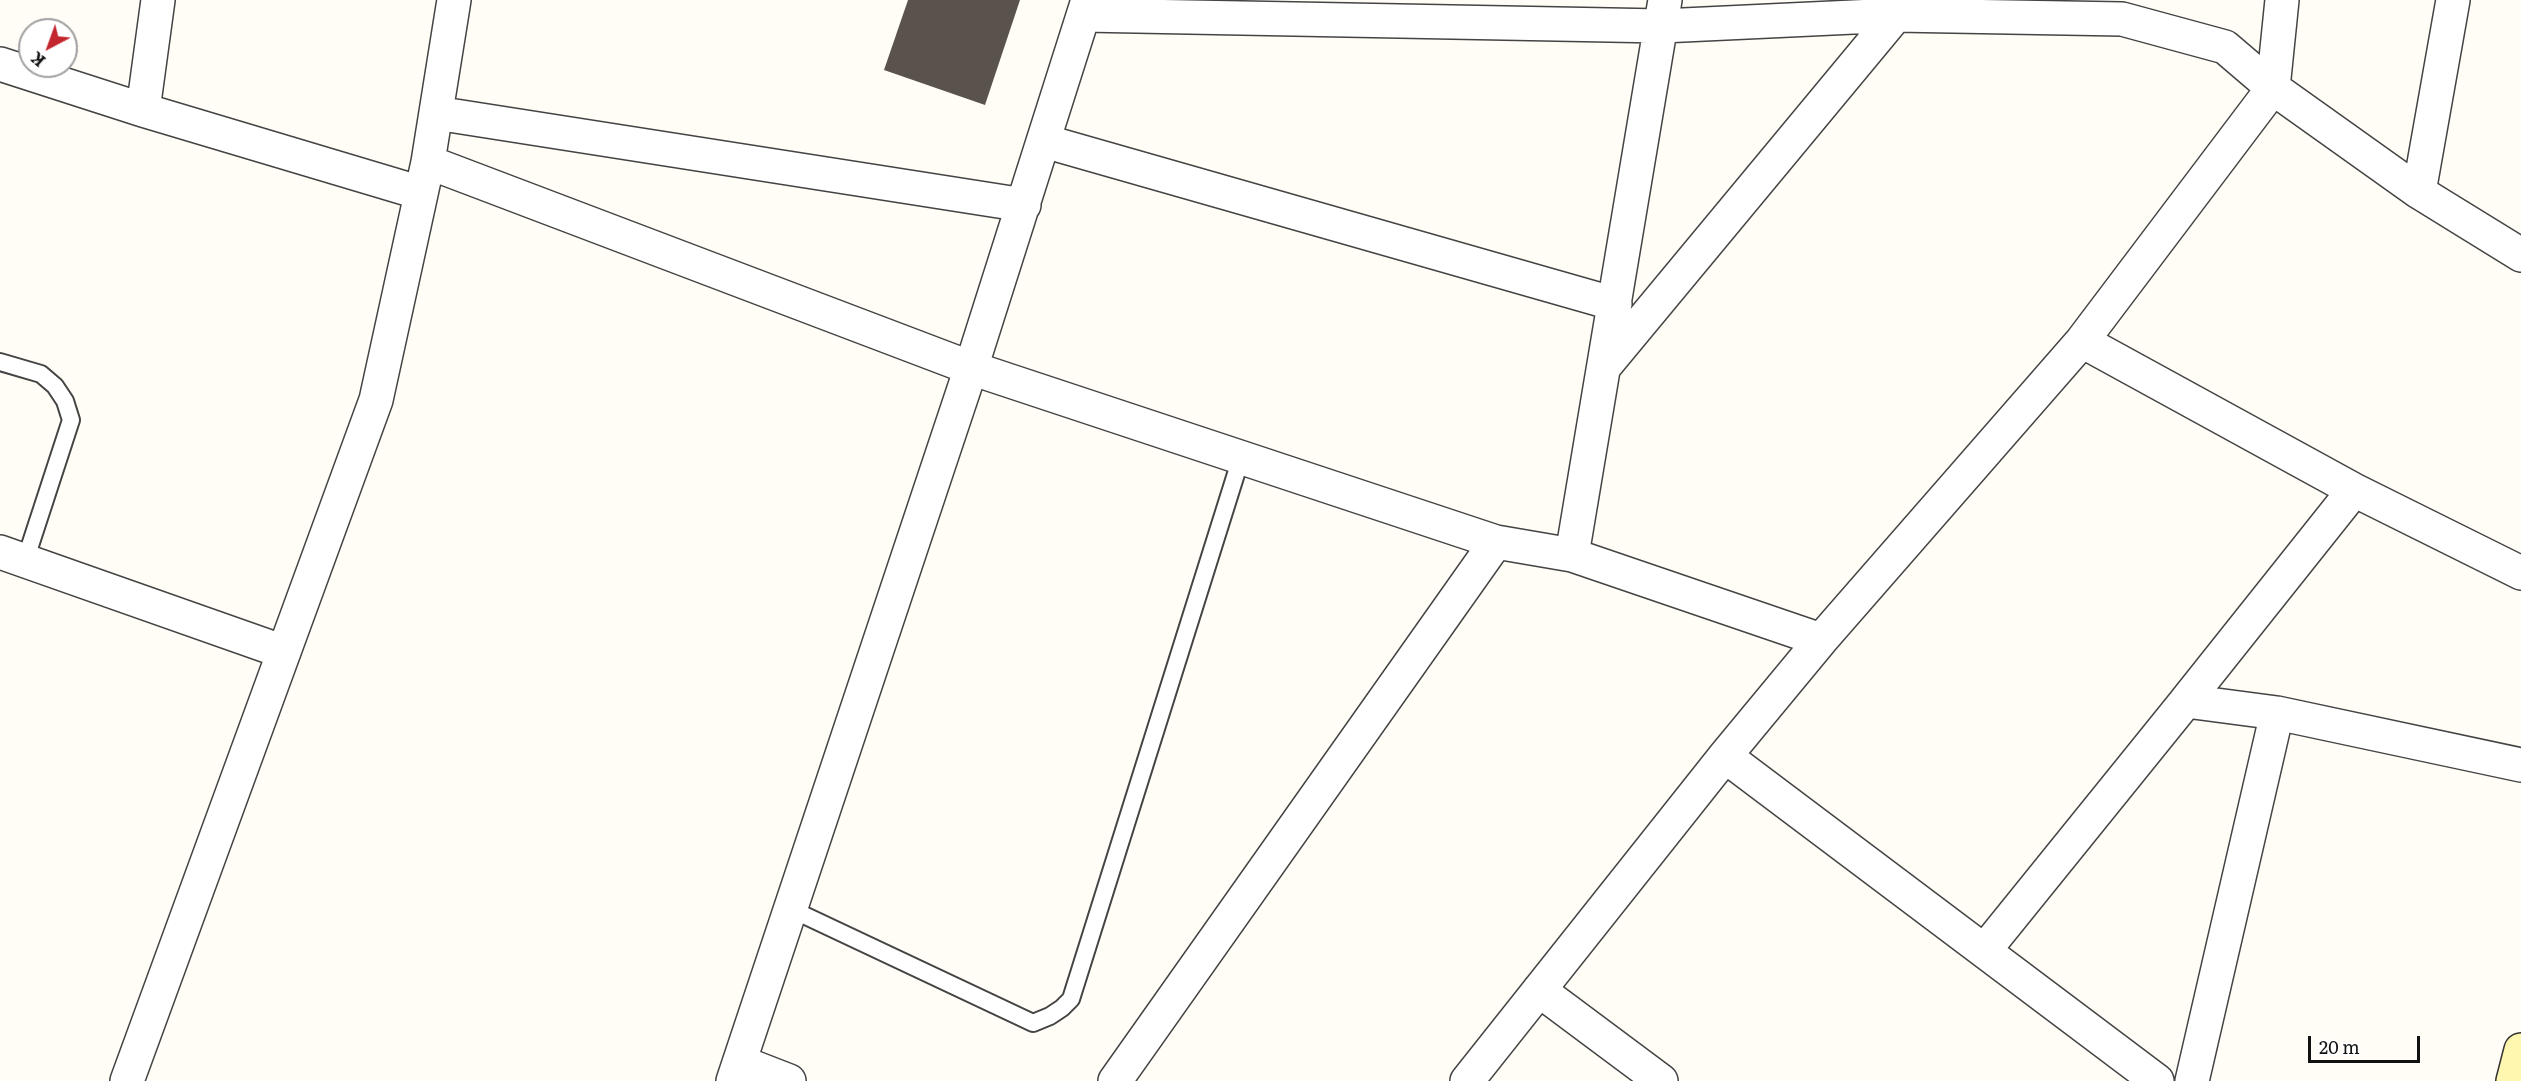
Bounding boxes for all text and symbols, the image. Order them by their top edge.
north arrow [18,18,78,78]
text: K [25,47,50,73]
scale bar [2311,1024,2424,1062]
text: 20 m [2319,1033,2360,1060]

